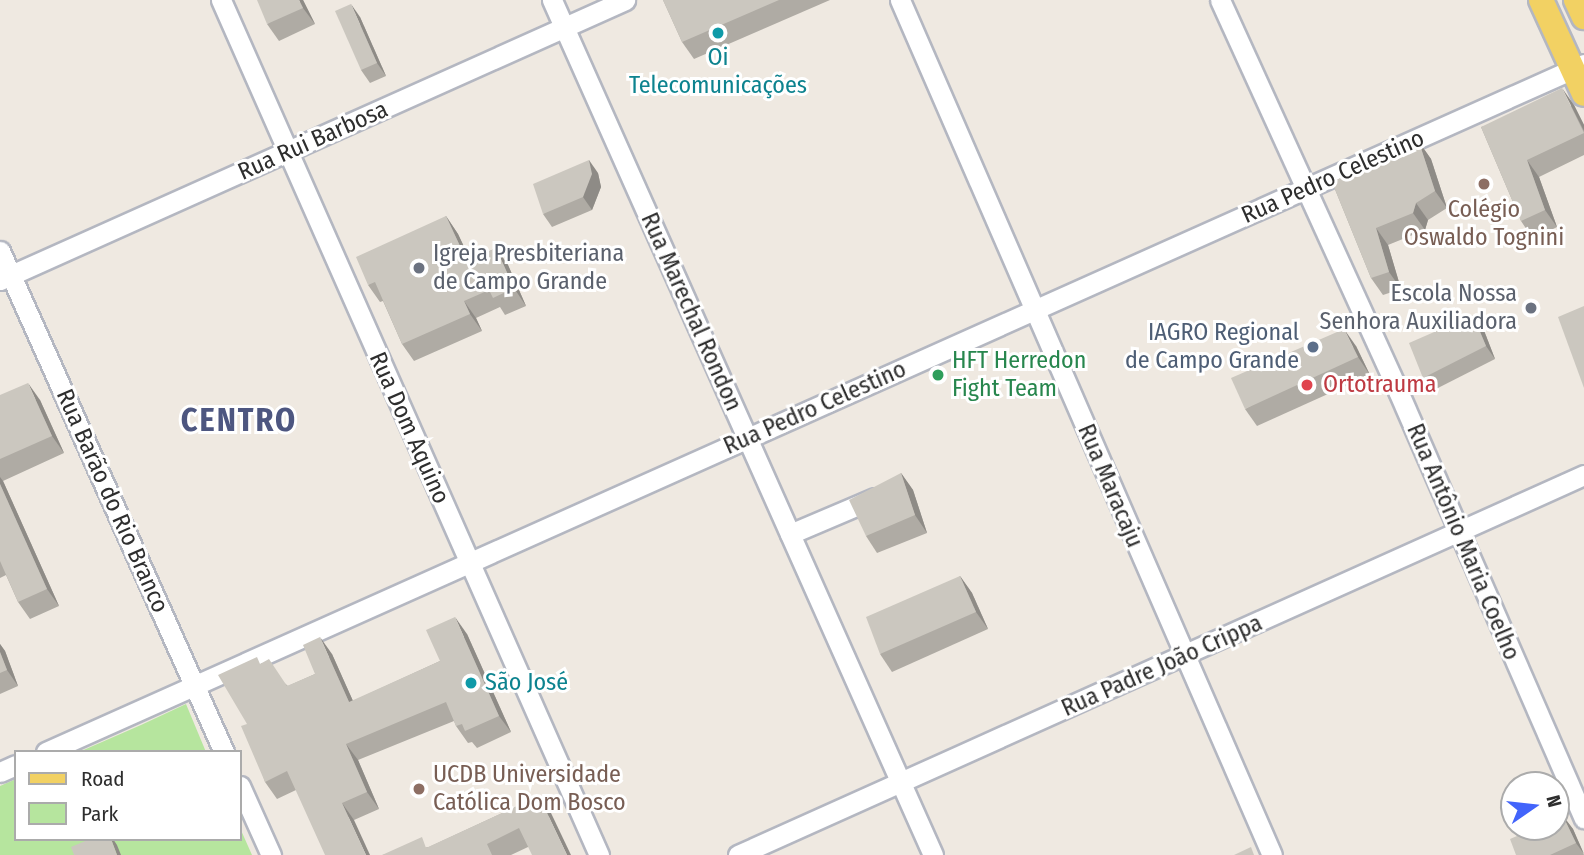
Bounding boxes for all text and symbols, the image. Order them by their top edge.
marker: Oi Telecomunicações [710,25,726,41]
place label: Oi Telecomunicações [629,44,807,100]
street label: Rua Rui Barbosa [234,95,392,187]
street label: Rua Pedro Celestino [1237,124,1429,230]
marker: Colégio Oswaldo Tognini [1476,176,1492,192]
place label: Colégio Oswaldo Tognini [1404,196,1564,252]
street label: Rua Marechal Rondon [634,208,748,416]
place label: Igreja Presbiteriana de Campo Grande [433,240,624,296]
marker: Igreja Presbiteriana de Campo Grande [411,260,427,276]
place label: Escola Nossa Senhora Auxiliadora [1320,280,1517,336]
marker: Escola Nossa Senhora Auxiliadora [1523,300,1539,316]
place label: IAGRO Regional de Campo Grande [1125,319,1299,375]
marker: IAGRO Regional de Campo Grande [1305,339,1321,355]
place label: HFT Herredon Fight Team [952,347,1086,403]
street label: Rua Dom Aquino [363,348,455,508]
street label: Rua Pedro Celestino [719,355,911,461]
marker: HFT Herredon Fight Team [930,367,946,383]
place label: Ortotrauma [1323,371,1437,399]
marker: Ortotrauma [1297,375,1317,395]
street label: Rua Barão do Rio Branco [50,385,174,617]
district label: CENTRO [181,401,297,439]
street label: Rua Maracaju [1071,420,1149,552]
street label: Rua Antônio Maria Coelho [1400,420,1526,664]
street label: Rua Padre João Crippa [1057,609,1267,723]
place label: São José [485,669,568,697]
marker: São José [463,675,479,691]
legend [14,750,242,841]
place label: UCDB Universidade Católica Dom Bosco [433,761,626,817]
text: Road [81,766,125,792]
north arrow [1500,771,1570,841]
marker: UCDB Universidade Católica Dom Bosco [411,781,427,797]
text: N [1541,793,1566,810]
text: Park [81,801,118,827]

